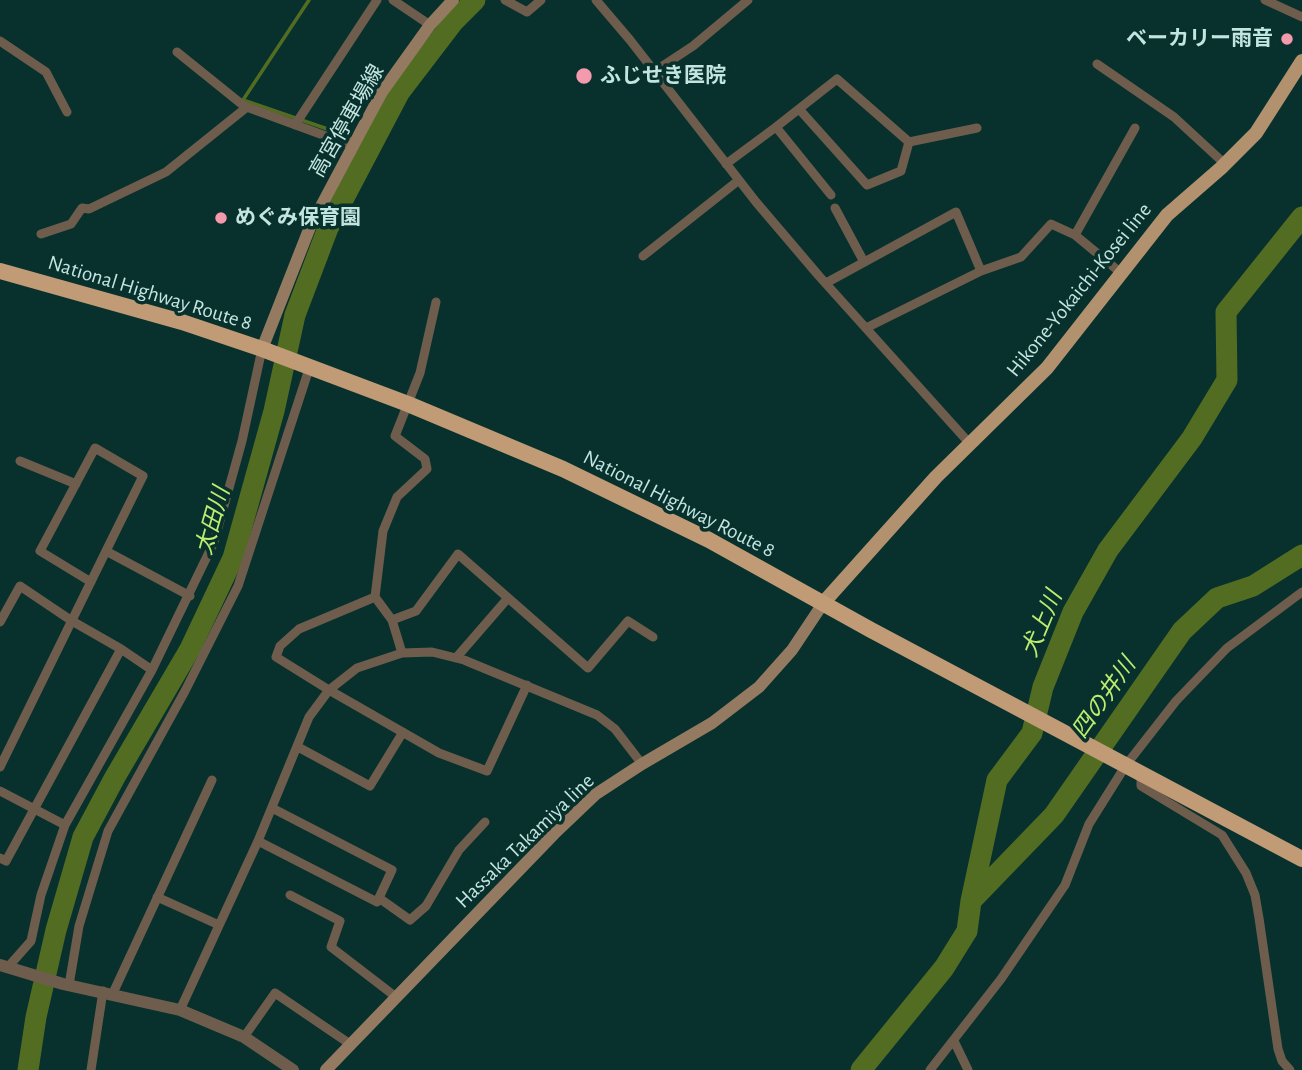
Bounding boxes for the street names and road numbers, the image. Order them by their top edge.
street label: 高宮停車場線 [305,60,389,182]
street label: Hikone-Yokaichi-Kosei line [1001,198,1157,382]
street label: National Highway Route 8 [45,250,255,336]
street label: National Highway Route 8 [579,445,779,563]
street label: Hassaka Takamiya line [450,768,600,914]

